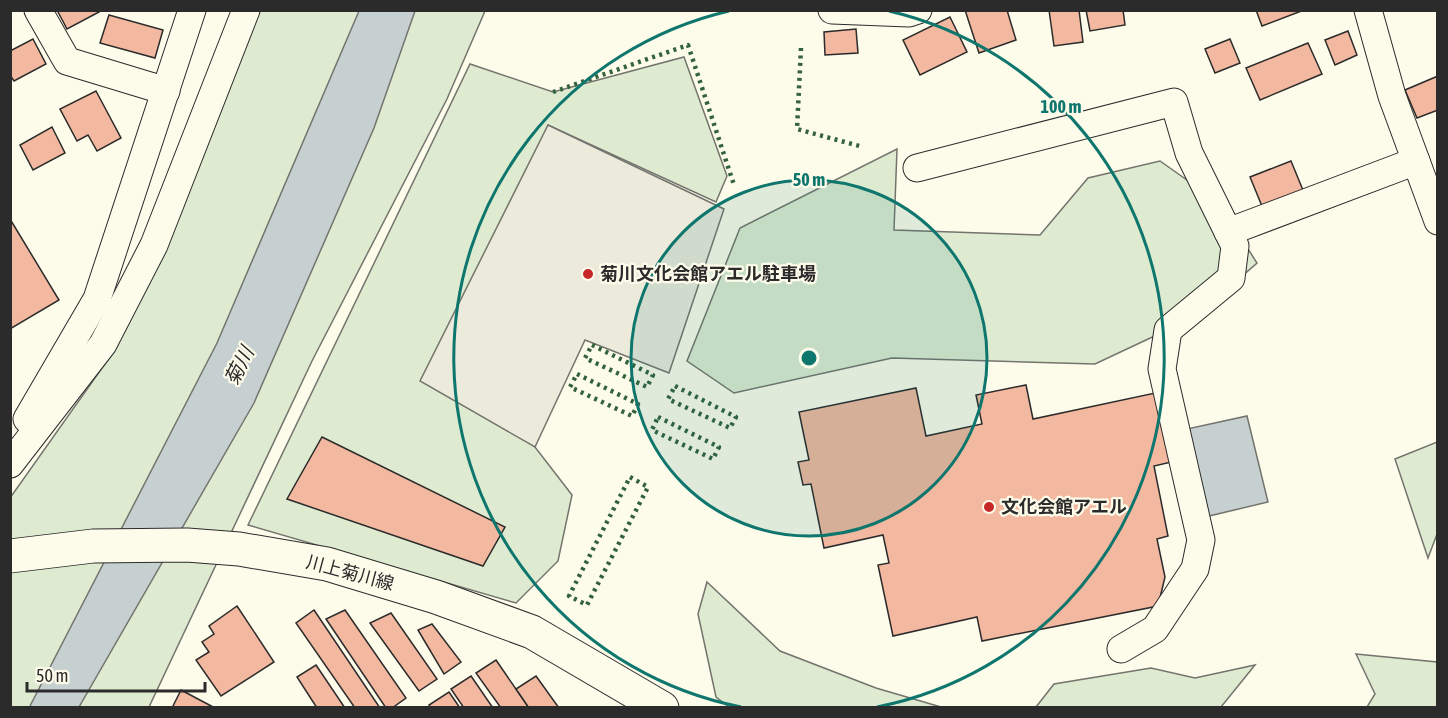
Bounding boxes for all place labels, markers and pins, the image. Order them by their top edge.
place label: 菊川文化会館アエル駐車場 [600,263,816,284]
marker: 菊川文化会館アエル駐車場 [581,267,595,281]
centre of rings [799,348,819,368]
place label: 文化会館アエル [1001,496,1127,517]
marker: 文化会館アエル [982,500,996,514]

